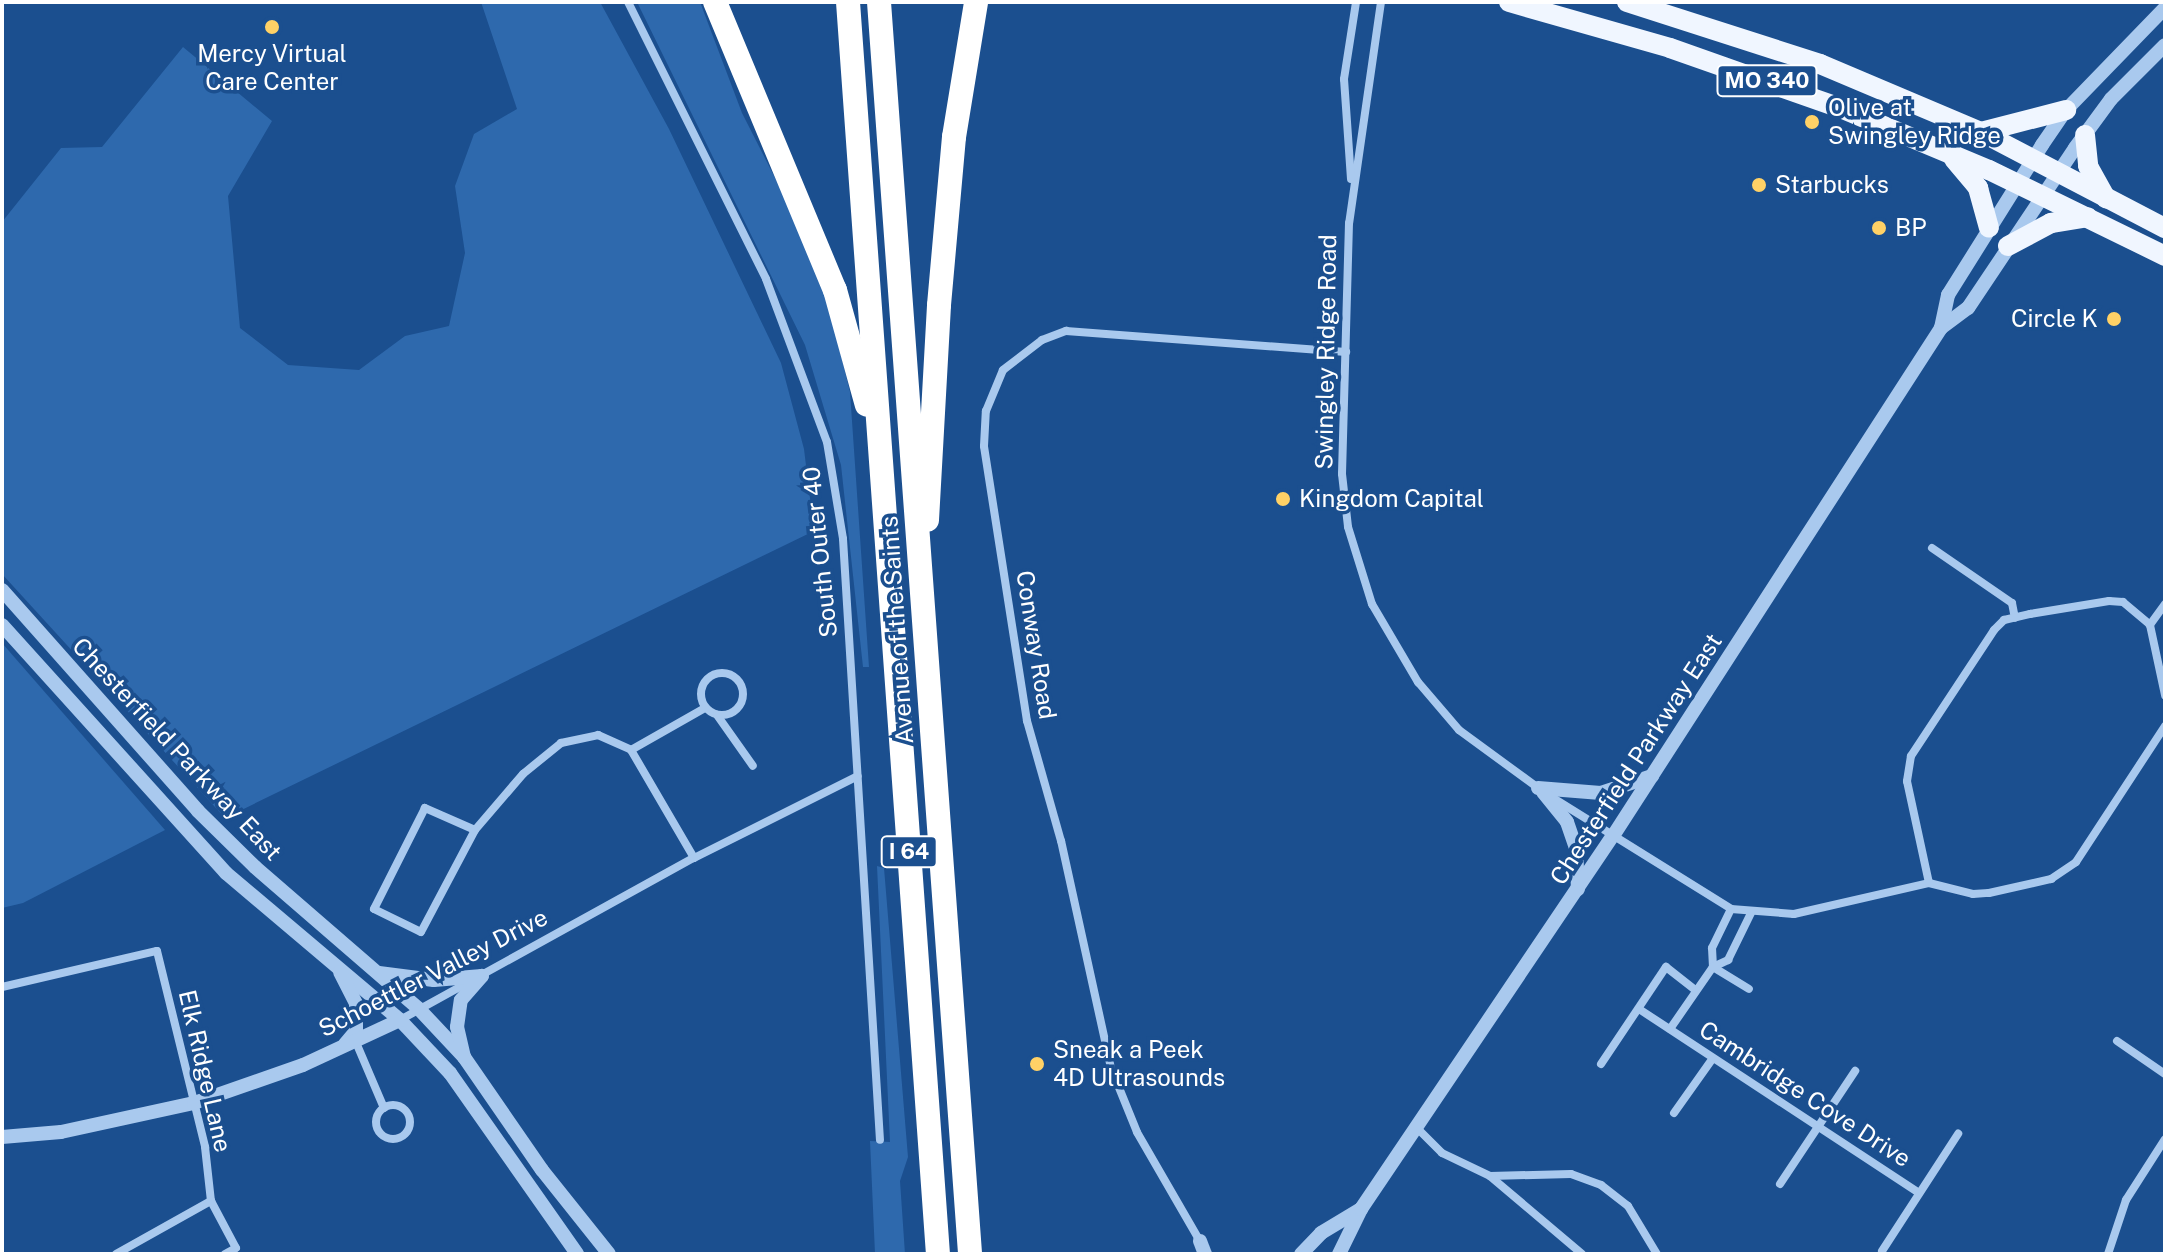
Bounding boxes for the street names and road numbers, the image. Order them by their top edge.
road number: MO 340 [1715,63,1819,99]
street label: Swingley Ridge Road [1310,234,1342,470]
street label: South Outer 40 [797,465,843,639]
street label: Avenue of the Saints [875,515,919,745]
street label: Conway Road [1010,569,1062,721]
street label: Chesterfield Parkway East [1544,628,1728,890]
street label: Chesterfield Parkway East [66,632,288,866]
road number: I 64 [879,834,939,870]
street label: Schoettler Valley Drive [313,903,553,1043]
street label: Elk Ridge Lane [172,987,238,1155]
street label: Cambridge Cove Drive [1694,1015,1916,1173]

